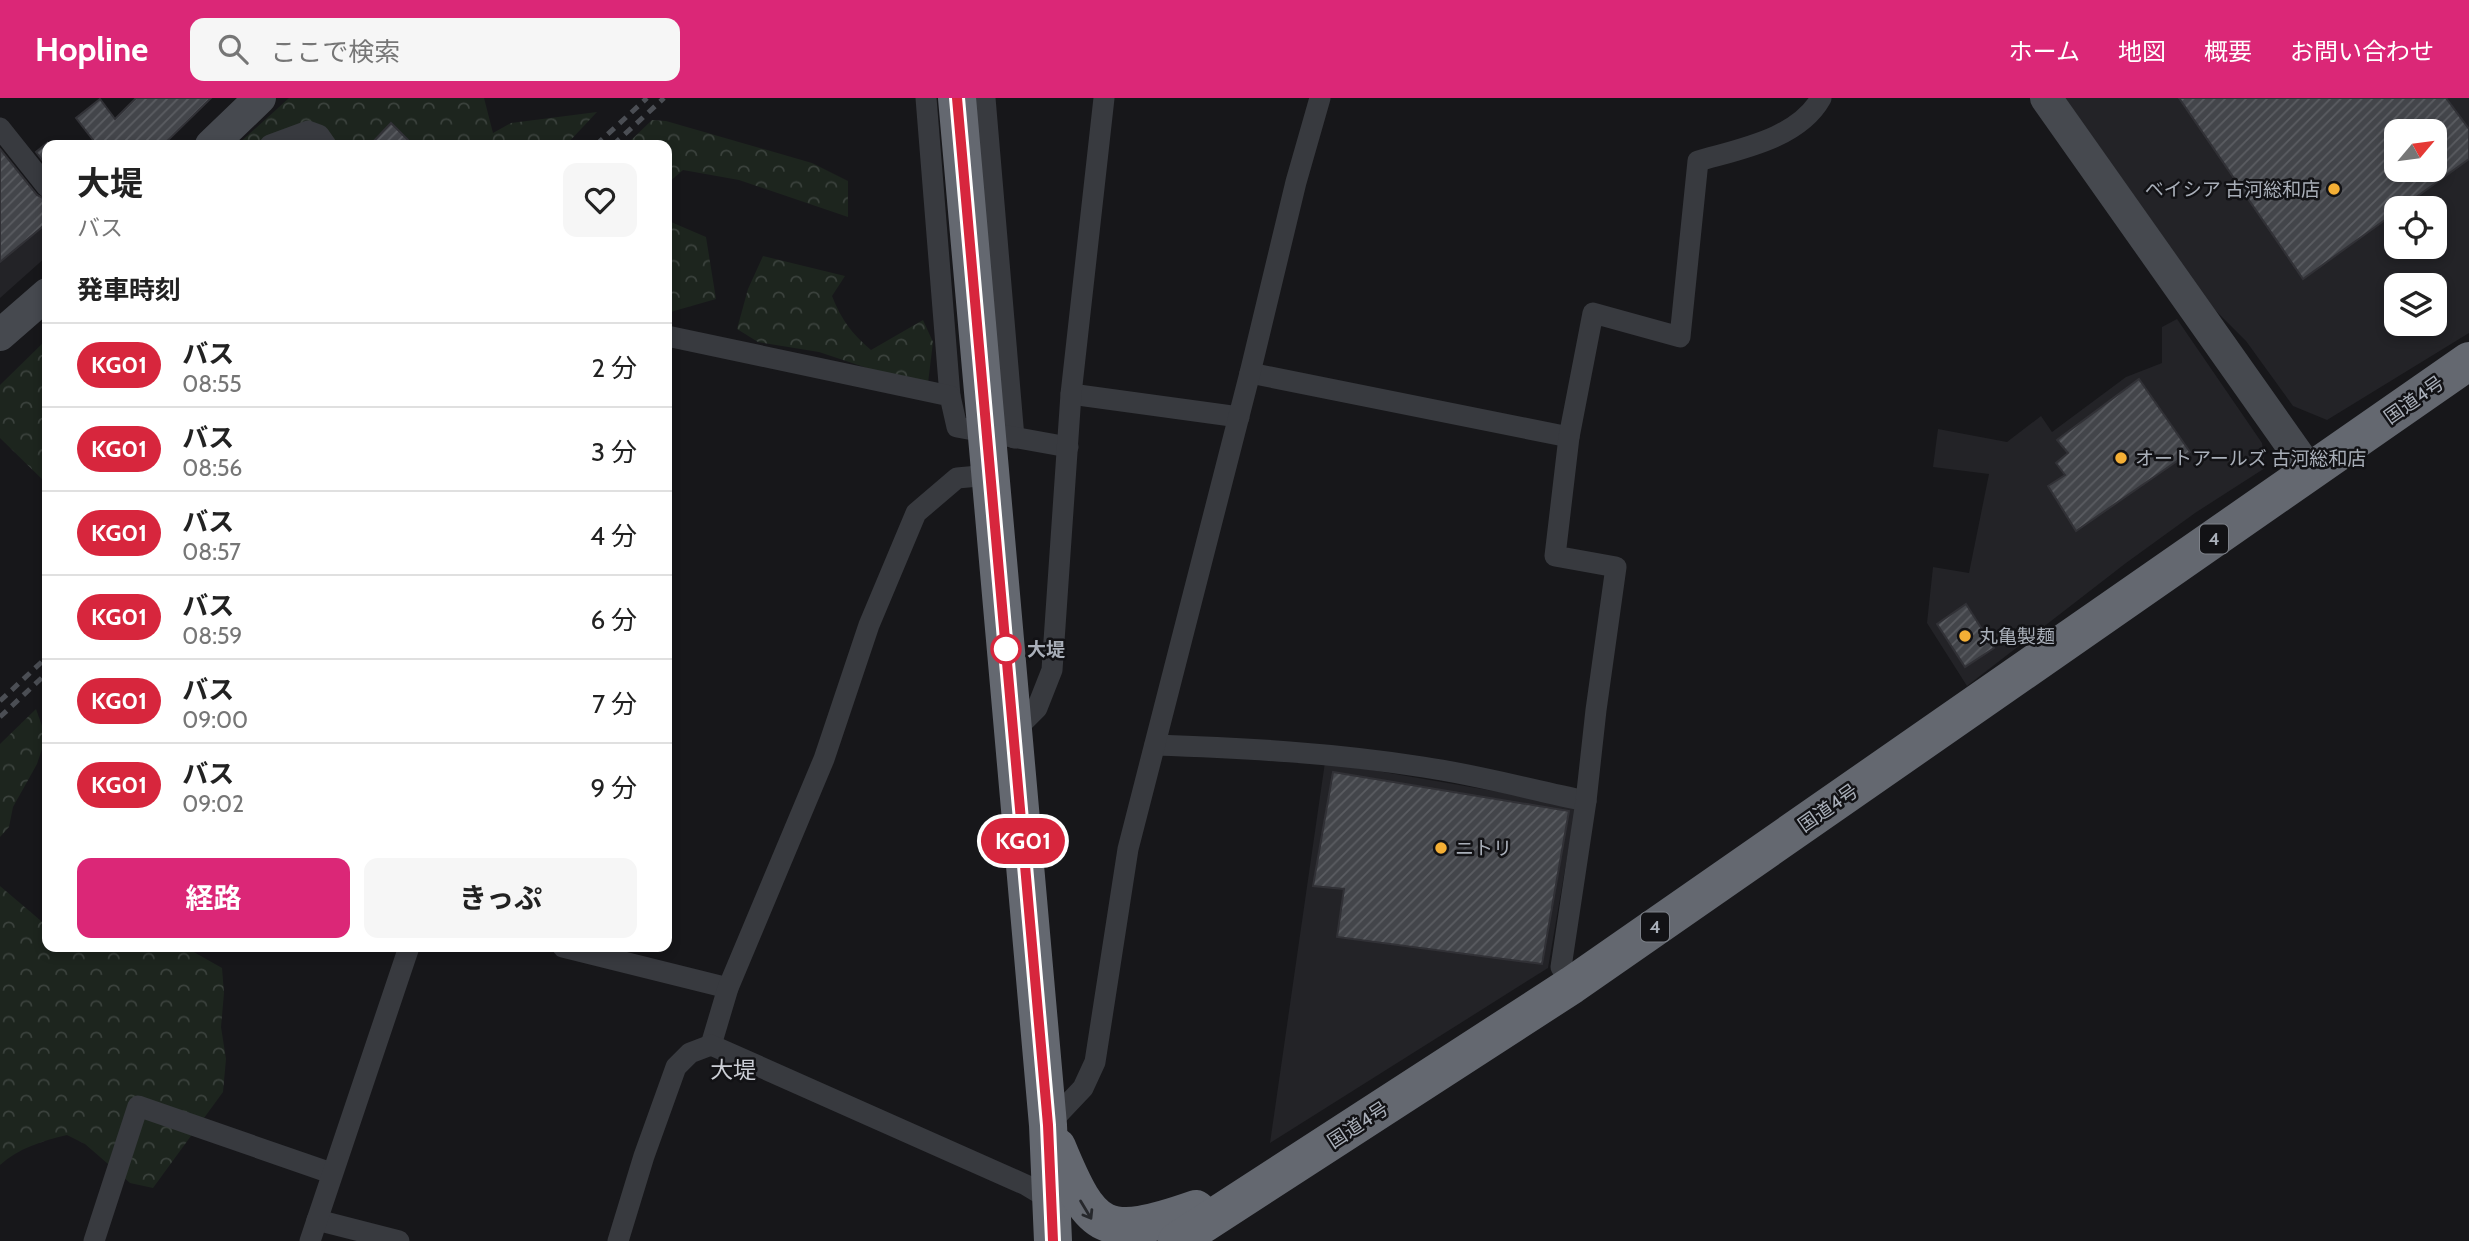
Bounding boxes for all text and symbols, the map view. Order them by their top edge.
search box [190,18,680,81]
text: Hopline [35,29,148,69]
icon: search [214,30,252,68]
text: ここで検索 [270,36,400,68]
text: ホーム [2009,37,2080,66]
text: 地図 [2118,37,2166,66]
text: 概要 [2204,37,2252,66]
text: お問い合わせ [2290,37,2434,66]
north arrow [2384,119,2446,182]
map controls [2384,119,2447,336]
text: 大堤 [77,163,143,203]
button: heart [563,163,637,237]
place label: ベイシア 古河総和店 [2145,178,2320,201]
marker: ベイシア 古河総和店 [2326,181,2342,197]
button: locate [2384,196,2447,259]
text: バス [77,214,123,242]
button: layers [2384,273,2447,336]
text: 発車時刻 [77,274,181,306]
text: バス [182,338,234,370]
text: KG01 [91,350,147,379]
text: 2 分 [592,352,637,384]
text: 08:55 [182,370,242,398]
street label: 国道4号 [2380,371,2448,429]
text: バス [182,422,234,454]
text: KG01 [91,434,147,463]
text: 3 分 [591,436,637,468]
place label: オートアールズ 古河総和店 [2135,447,2366,470]
marker: オートアールズ 古河総和店 [2113,450,2129,466]
text: 08:56 [182,454,242,482]
text: バス [182,506,234,538]
text: KG01 [91,518,147,547]
text: 4 分 [590,520,637,552]
road number: 4 [2200,524,2228,554]
text: 08:57 [182,538,241,566]
text: バス [182,590,234,622]
text: KG01 [91,602,147,631]
text: 6 分 [590,604,637,636]
text: 08:59 [182,622,242,650]
place label: 丸亀製麺 [1979,625,2055,648]
marker: 丸亀製麺 [1957,628,1973,644]
marker: 大堤 [991,634,1021,664]
place label: 大堤 [1027,638,1065,661]
text: バス [182,674,234,706]
text: KG01 [91,686,147,715]
text: 7 分 [592,688,637,720]
text: 09:00 [182,706,248,734]
text: バス [182,758,234,790]
text: KG01 [91,770,147,799]
text: 9 分 [590,772,637,804]
street label: 国道4号 [1794,779,1862,837]
text: 09:02 [182,790,244,818]
line badge: KG01 [974,818,1072,864]
text: KG01 [995,826,1051,855]
place label: ニトリ [1455,837,1512,860]
marker: ニトリ [1433,840,1449,856]
button: 経路 [77,858,350,938]
button: きっぷ [364,858,637,938]
road number: 4 [1641,912,1669,942]
district label: 大堤 [710,1056,756,1084]
street label: 国道4号 [1323,1097,1393,1153]
one-way arrow [1080,1199,1094,1219]

